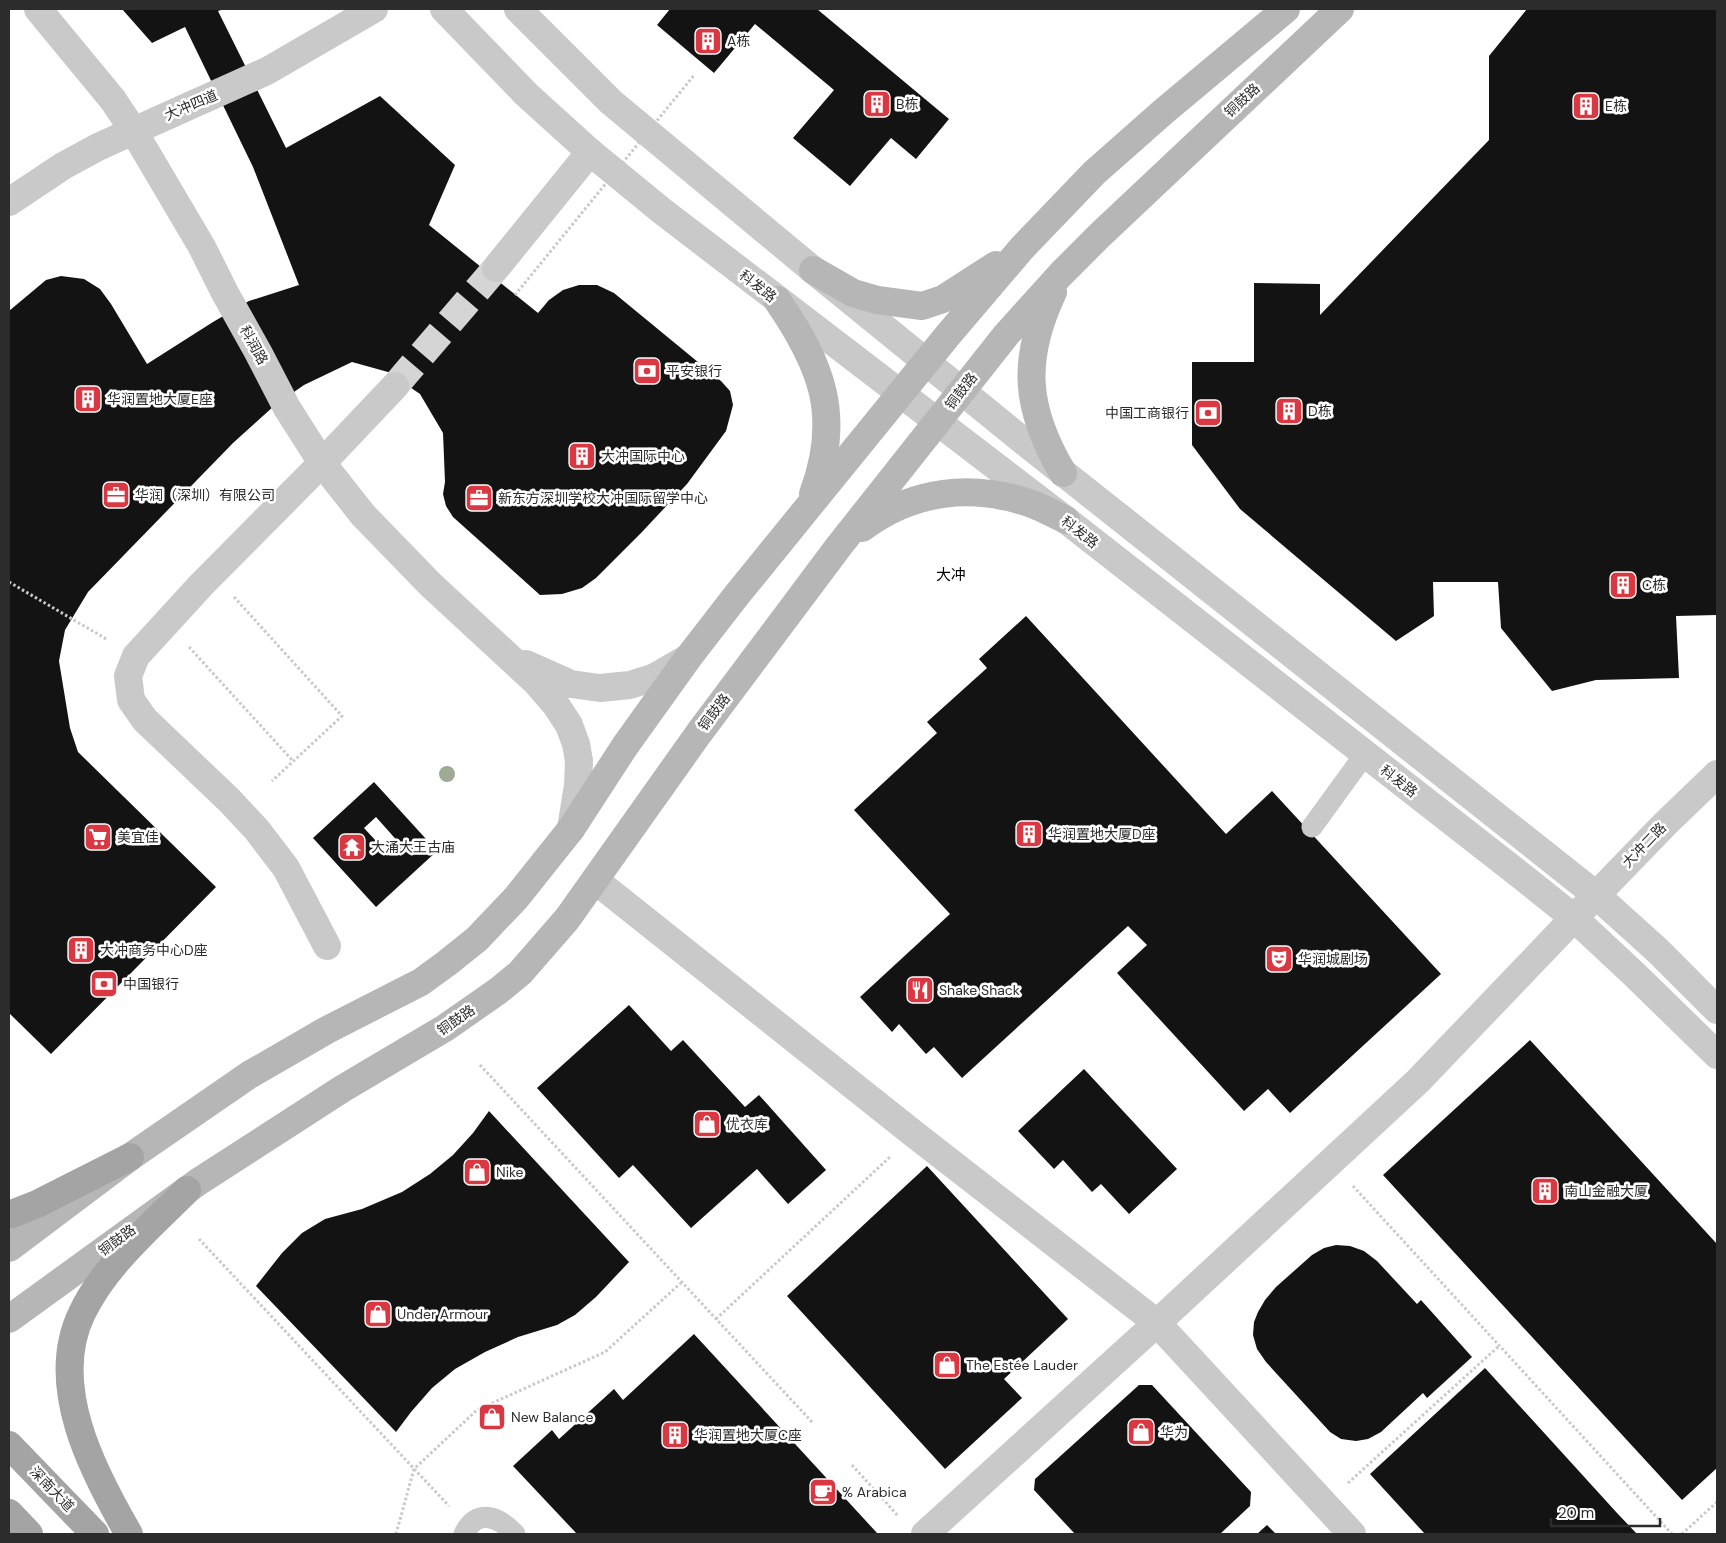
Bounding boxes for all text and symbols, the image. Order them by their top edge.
building icon: A栋 [693,26,723,56]
place label: A栋 [727,32,750,50]
street label: 铜鼓路 [1221,79,1263,121]
street label: 大冲四道 [162,86,220,124]
building icon: B栋 [862,89,892,119]
building icon: E栋 [1571,91,1601,121]
place label: B栋 [896,95,918,113]
place label: E栋 [1605,97,1627,115]
street label: 科发路 [736,266,780,306]
street label: 科润路 [236,322,272,368]
bank icon: 平安银行 [632,356,662,386]
place label: 平安银行 [666,362,722,380]
street label: 铜鼓路 [941,369,981,413]
building icon: 华润置地大厦E座 [73,384,103,414]
place label: 华润置地大厦E座 [107,390,213,408]
building icon: D栋 [1274,396,1304,426]
bank icon: 中国工商银行 [1193,398,1223,428]
place label: D栋 [1308,402,1332,420]
place label: 中国工商银行 [1105,404,1189,422]
building icon: 大冲国际中心 [567,441,597,471]
place label: 大冲国际中心 [601,447,685,465]
office icon: 华润（深圳）有限公司 [101,480,131,510]
office icon: 新东方深圳学校大冲国际留学中心 [464,483,494,513]
place label: 华润（深圳）有限公司 [135,486,275,504]
place label: 新东方深圳学校大冲国际留学中心 [498,489,708,507]
street label: 科发路 [1058,512,1102,552]
district label: 大冲 [936,565,966,585]
building icon: C栋 [1608,570,1638,600]
place label: C栋 [1642,576,1666,594]
street label: 铜鼓路 [694,690,734,734]
street label: 科发路 [1377,761,1421,801]
building icon: 华润置地大厦D座 [1014,819,1044,849]
street label: 大冲二路 [1618,819,1670,871]
supermarket icon: 美宜佳 [83,822,113,852]
place label: 华润置地大厦D座 [1048,825,1156,843]
place label: 美宜佳 [117,828,159,846]
temple icon: 大涌大王古庙 [337,832,367,862]
place label: 大涌大王古庙 [371,838,455,856]
building icon: 大冲商务中心D座 [66,935,96,965]
place label: 大冲商务中心D座 [100,941,208,959]
theatre icon: 华润城剧场 [1264,944,1294,974]
place label: 华润城剧场 [1298,950,1368,968]
bank icon: 中国银行 [89,969,119,999]
place label: 中国银行 [123,975,179,993]
restaurant icon: Shake Shack [905,975,935,1005]
place label: Shake Shack [939,981,1020,999]
street label: 铜鼓路 [434,1001,478,1039]
shop icon: 优衣库 [692,1109,722,1139]
place label: 优衣库 [726,1115,768,1133]
shop icon: Nike [462,1157,492,1187]
place label: Nike [496,1163,524,1181]
building icon: 南山金融大厦 [1530,1176,1560,1206]
place label: 南山金融大厦 [1564,1182,1648,1200]
street label: 铜鼓路 [95,1220,139,1260]
shop icon: Under Armour [363,1299,393,1329]
place label: Under Armour [397,1305,488,1323]
shop icon: The Estée Lauder [932,1350,962,1380]
place label: The Estée Lauder [966,1356,1078,1374]
shop icon: New Balance [477,1402,507,1432]
place label: New Balance [511,1408,594,1426]
shop icon: 华为 [1126,1417,1156,1447]
building icon: 华润置地大厦C座 [660,1420,690,1450]
place label: 华为 [1160,1423,1188,1441]
place label: 华润置地大厦C座 [694,1426,802,1444]
street label: 深南大道 [26,1463,78,1515]
cafe icon: % Arabica [808,1477,838,1507]
place label: % Arabica [842,1483,907,1501]
scale bar [1551,1496,1660,1528]
text: 20 m [1558,1503,1594,1523]

